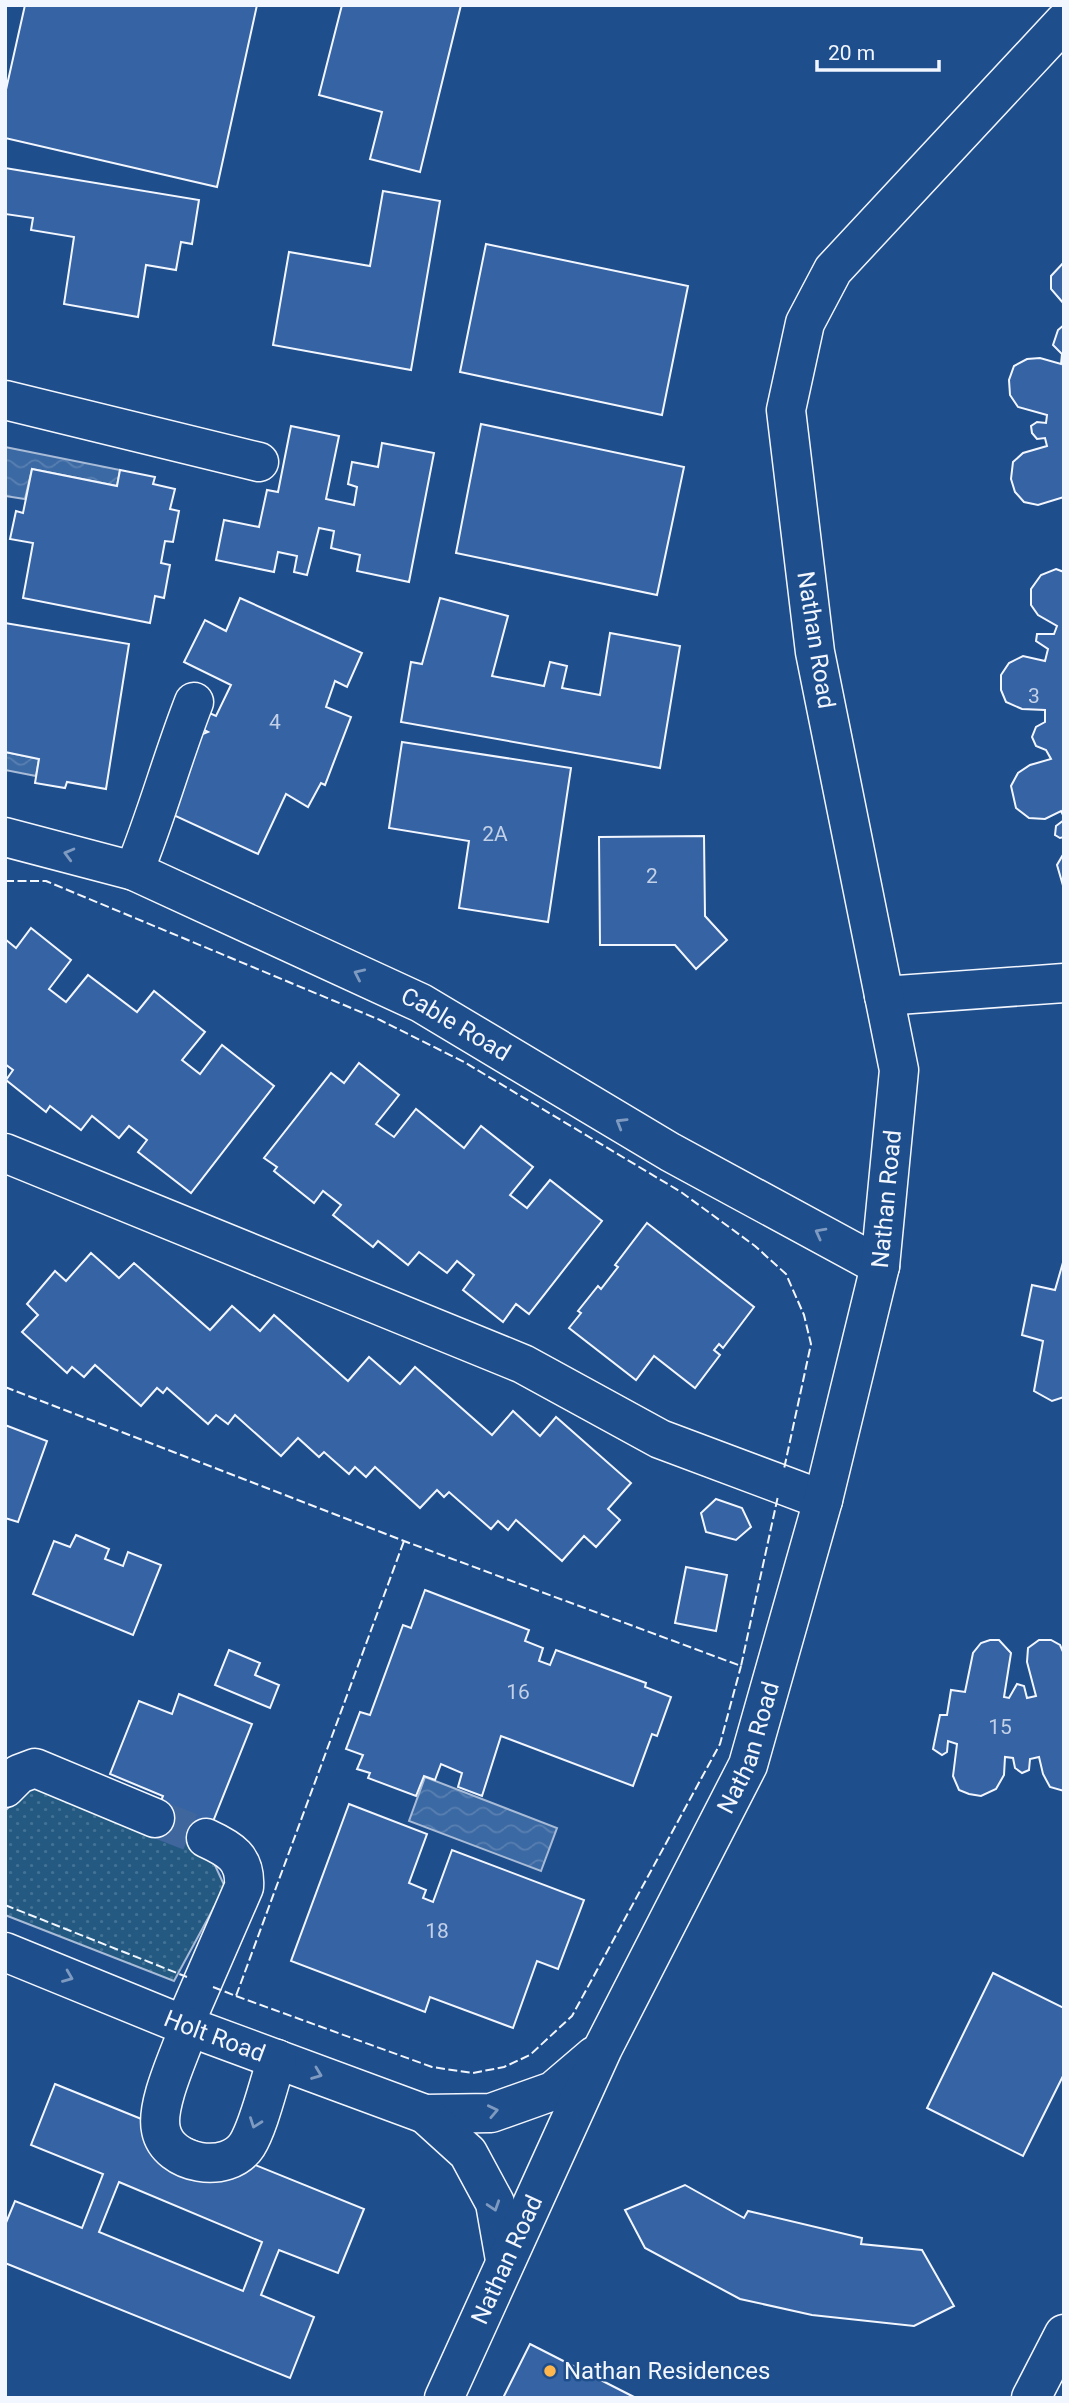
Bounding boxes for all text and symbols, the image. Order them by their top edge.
scale bar [817,28,940,72]
text: 20 m [828,41,875,65]
street label: Nathan Road [791,569,841,711]
house number: 3 [1028,684,1040,708]
house number: 4 [269,710,281,734]
house number: 2A [482,822,508,846]
one-way arrow [64,848,76,862]
house number: 2 [646,864,658,888]
one-way arrow [354,968,367,982]
street label: Cable Road [397,982,515,1067]
one-way arrow [616,1118,629,1131]
street label: Nathan Road [866,1129,907,1269]
one-way arrow [815,1228,827,1241]
street label: Nathan Road [711,1679,785,1818]
house number: 16 [506,1680,530,1704]
house number: 15 [988,1715,1012,1739]
house number: 18 [425,1919,449,1943]
one-way arrow [62,1969,74,1983]
street label: Holt Road [160,2004,269,2068]
one-way arrow [311,2065,323,2079]
one-way arrow [486,2104,498,2119]
one-way arrow [249,2117,263,2129]
street label: Nathan Road [465,2191,548,2329]
one-way arrow [485,2199,500,2211]
place label: Nathan Residences [564,2357,770,2385]
marker: Nathan Residences [542,2363,558,2379]

